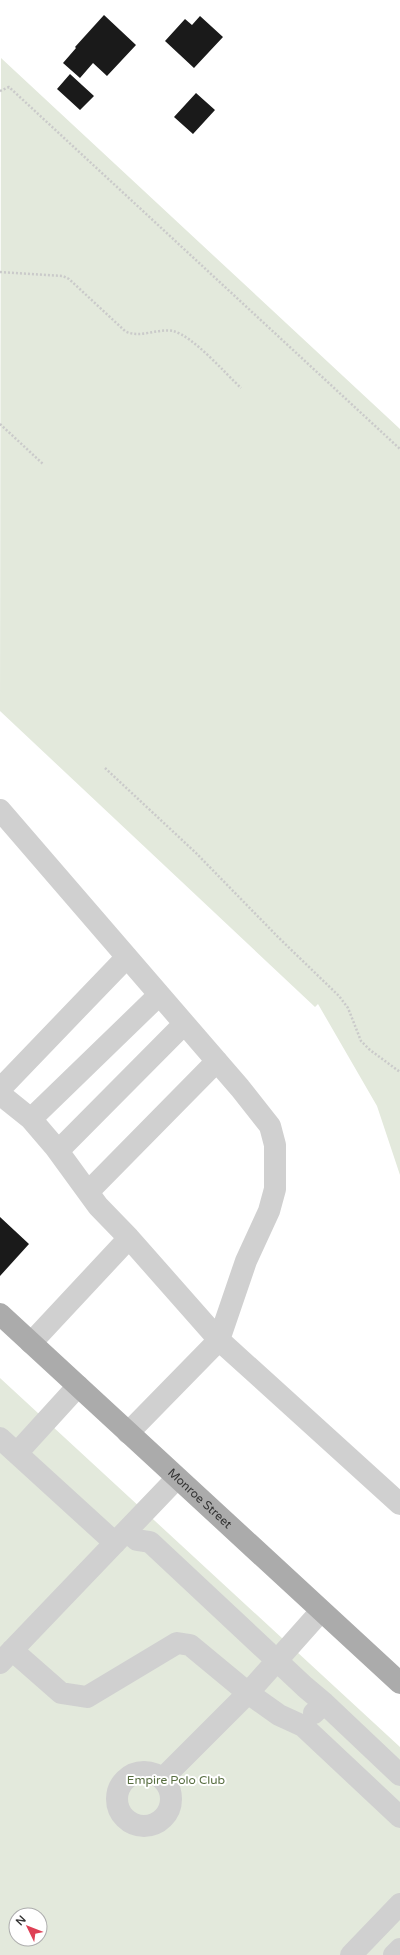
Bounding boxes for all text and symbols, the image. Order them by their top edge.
street label: Monroe Street [165,1465,235,1532]
park label: Empire Polo Club [127,1773,225,1787]
north arrow [8,1907,48,1947]
text: N [13,1913,29,1928]

